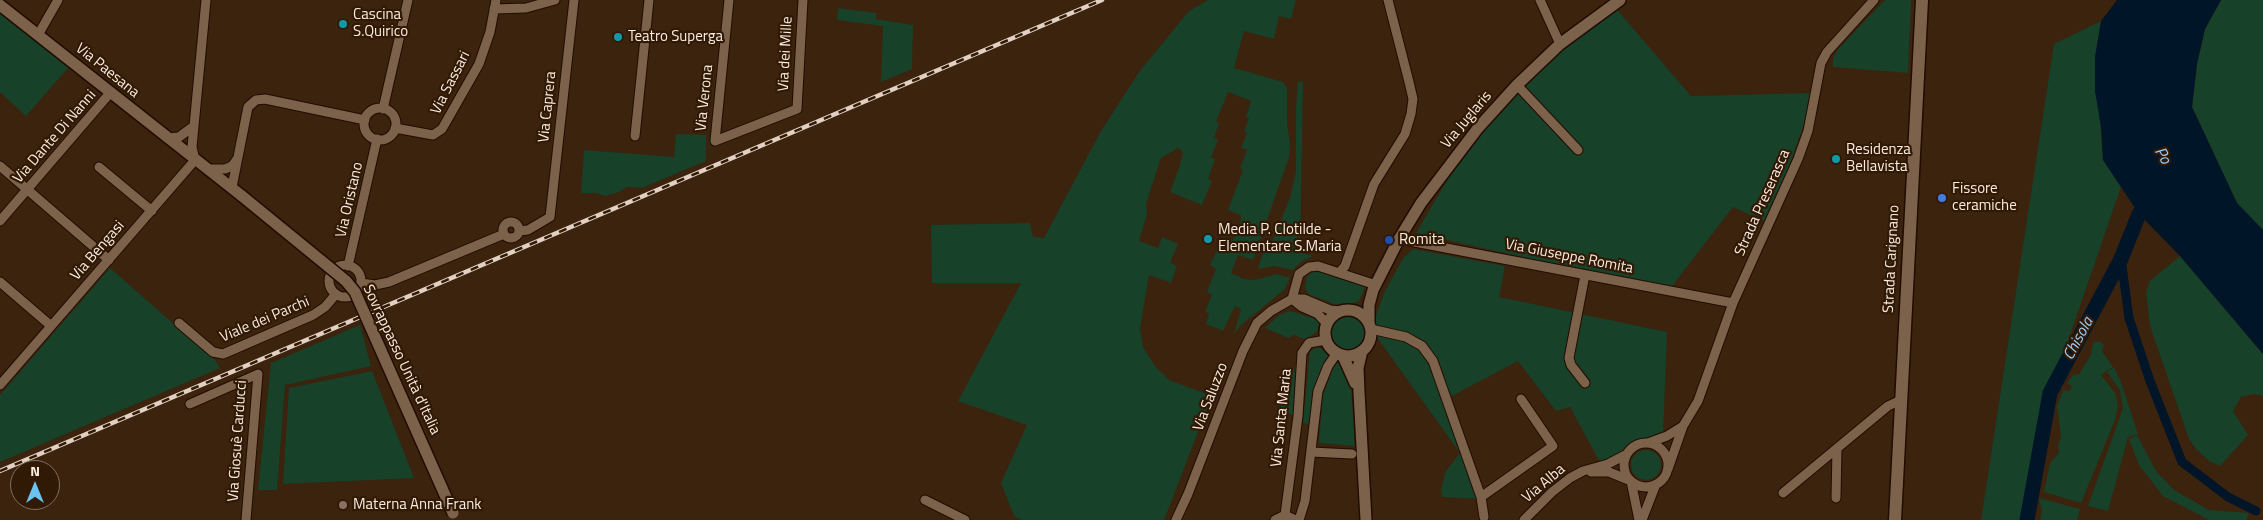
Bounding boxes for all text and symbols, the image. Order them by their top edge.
place label: Cascina S.Quirico [353,6,408,41]
street label: Via dei Mille [775,16,797,92]
marker: Cascina S.Quirico [337,18,349,30]
place label: Teatro Superga [628,28,723,46]
marker: Teatro Superga [612,31,624,43]
street label: Via Paesana [71,40,143,102]
street label: Via Sassari [427,48,475,118]
street label: Via Verona [693,64,717,132]
street label: Via Caprera [535,70,561,144]
street label: Via Dante Di Nanni [10,87,100,187]
street label: Via Juglaris [1438,88,1496,152]
place label: Residenza Bellavista [1846,141,1911,176]
water label: Po [2150,144,2174,168]
street label: Strada Preserasca [1731,147,1795,259]
marker: Residenza Bellavista [1830,153,1842,165]
street label: Via Oristano [333,160,367,240]
place label: Fissore ceramiche [1952,180,2017,215]
marker: Fissore ceramiche [1936,192,1948,204]
street label: Strada Carignano [1880,205,1904,313]
street label: Via Bengasi [67,217,129,285]
place label: Media P. Clotilde - Elementare S.Maria [1218,221,1342,256]
place label: Romita [1399,231,1445,249]
marker: Media P. Clotilde - Elementare S.Maria [1202,233,1214,245]
marker: Romita [1383,234,1395,246]
street label: Via Giuseppe Romita [1503,236,1635,278]
street label: Sovrappasso Unità d'Italia [358,282,444,438]
street label: Viale dei Parchi [218,293,312,347]
water label: Chisola [2060,314,2098,364]
street label: Via Saluzzo [1190,360,1232,434]
street label: Via Santa Maria [1268,368,1296,468]
street label: Via Giosuè Carducci [225,380,251,502]
north arrow [10,460,60,510]
text: N [30,460,40,481]
street label: Via Alba [1519,461,1569,507]
place label: Materna Anna Frank [353,496,481,514]
marker: Materna Anna Frank [337,499,349,511]

